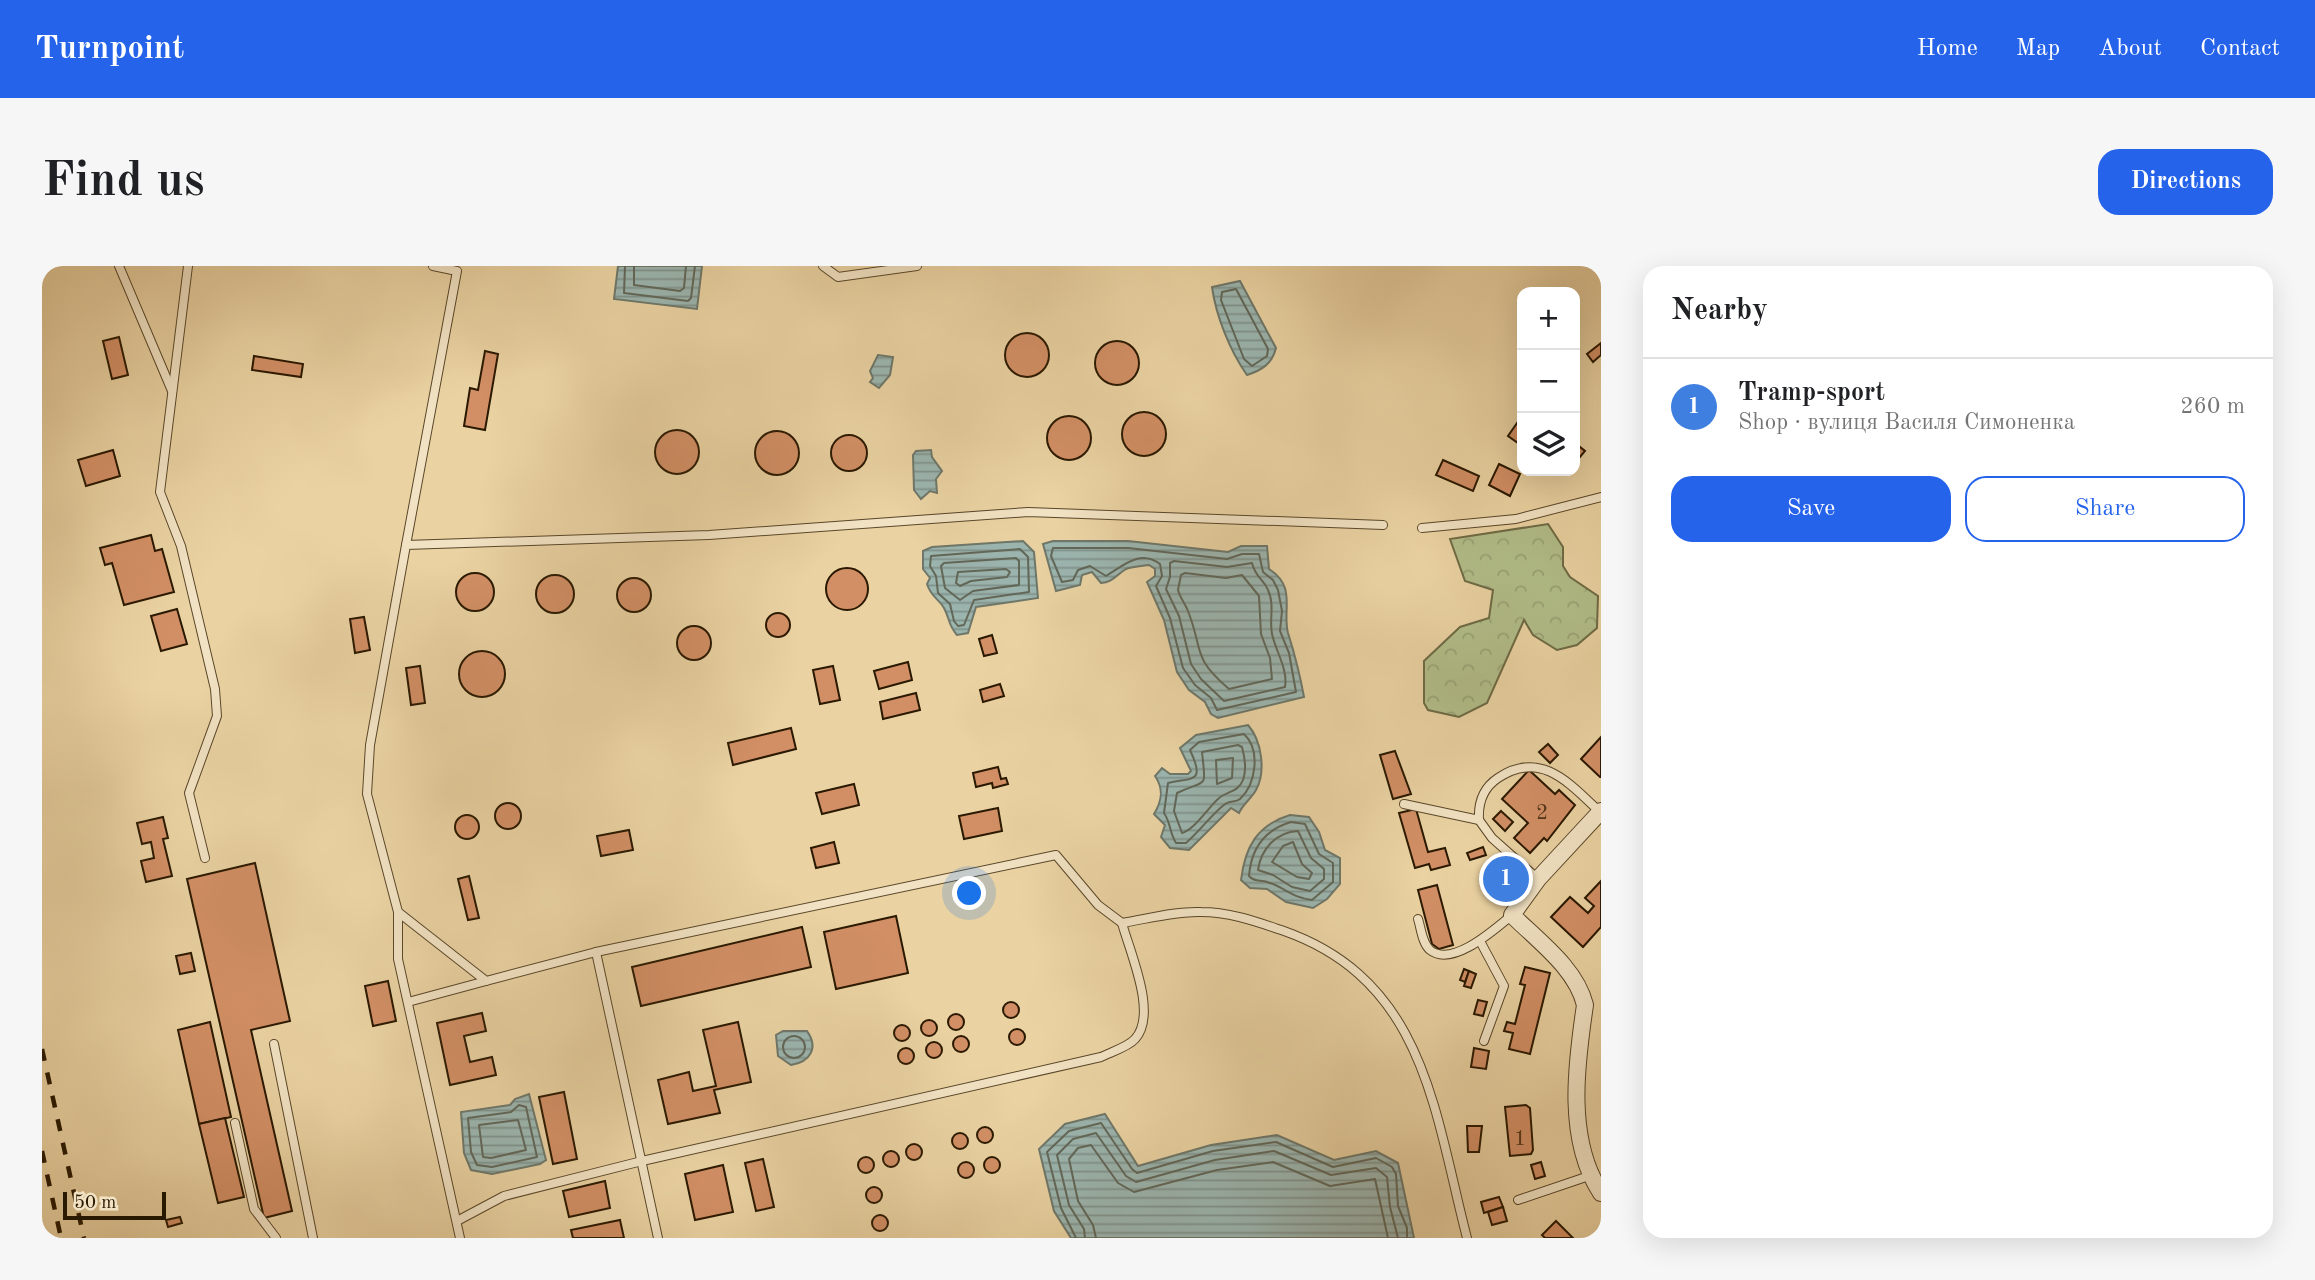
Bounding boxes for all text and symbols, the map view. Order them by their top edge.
text: Turnpoint [35,33,184,66]
text: Home [1917,37,1978,61]
text: Map [2016,37,2060,61]
text: About [2098,37,2162,61]
text: Contact [2200,37,2280,61]
button: Directions [2098,149,2273,215]
text: Find us [42,158,205,207]
map controls [1517,287,1580,476]
button: + [1517,287,1580,350]
text: Nearby [1671,296,1768,326]
button: − [1517,350,1580,413]
text: Tramp-sport [1738,380,1885,406]
text: 1 [1687,395,1701,418]
text: 260 m [2180,395,2245,418]
text: Shop · вулиця Василя Симоненка [1738,411,2075,434]
button: layers [1517,413,1580,476]
button: Save [1671,476,1951,542]
button: Share [1965,476,2245,542]
house number: 2 [1536,803,1548,824]
pin: 1 [1483,853,1529,905]
your location [952,876,986,910]
house number: 1 [1514,1129,1526,1150]
scale bar [63,1189,166,1221]
text: 50 m [74,1194,116,1213]

